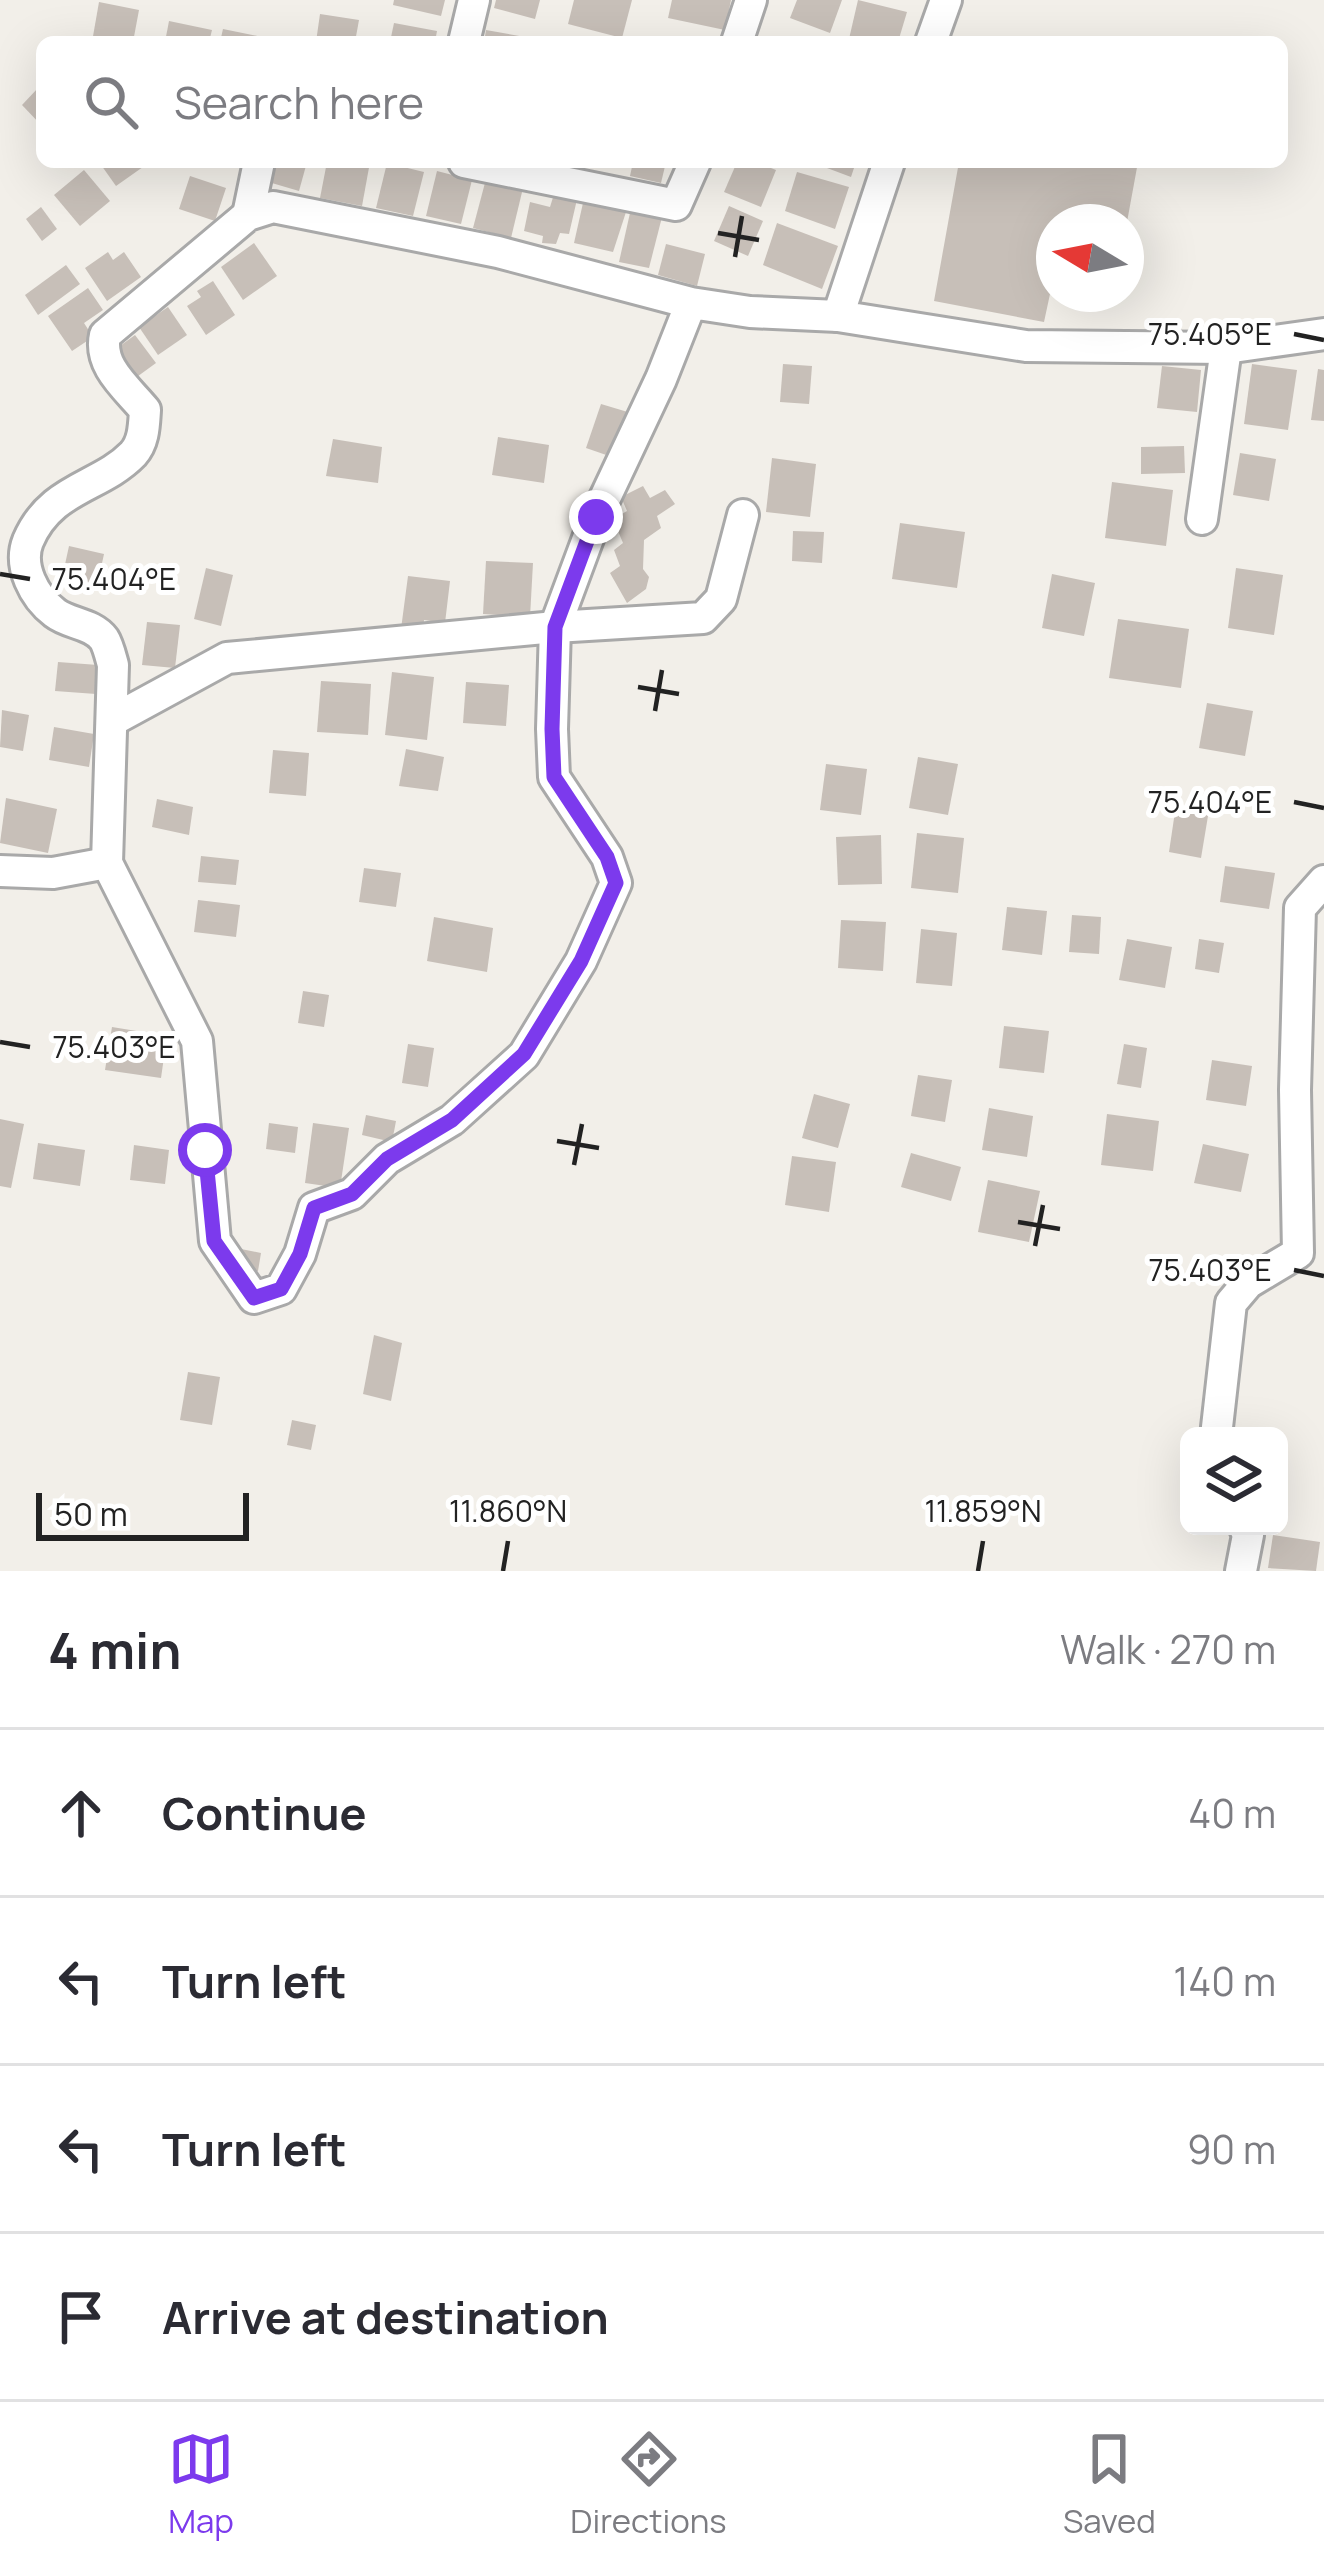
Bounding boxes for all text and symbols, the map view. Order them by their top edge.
search box [36,36,1288,168]
icon: search [78,69,144,135]
text: Search here [174,71,424,133]
north arrow [1036,204,1144,312]
text: 75.405°E [1148,313,1272,354]
route end [569,490,623,544]
text: 75.404°E [52,558,176,599]
text: 75.404°E [1148,781,1272,822]
text: 75.403°E [52,1026,176,1067]
route start [178,1123,232,1177]
text: 75.403°E [1148,1249,1272,1290]
map controls [1180,1427,1288,1535]
button: layers [1180,1427,1288,1535]
scale bar [36,1487,249,1540]
text: 11.860°N [449,1490,567,1531]
text: 11.859°N [924,1490,1042,1531]
text: 50 m [54,1491,128,1536]
text: 4 min [48,1615,181,1684]
text: Walk · 270 m [1060,1622,1276,1676]
icon: ahead [48,1780,114,1846]
text: Continue [162,1782,367,1844]
text: 40 m [1188,1786,1276,1840]
icon: left [48,1948,114,2014]
text: Turn left [162,1950,347,2012]
text: 140 m [1173,1954,1276,2008]
icon: left [48,2116,114,2182]
text: Turn left [162,2118,347,2180]
text: 90 m [1187,2122,1276,2176]
icon: arrive [48,2284,114,2350]
text: Arrive at destination [162,2286,609,2348]
tab: Map [168,2426,234,2543]
tab: Directions [570,2426,727,2543]
tab: Saved [1063,2426,1156,2543]

